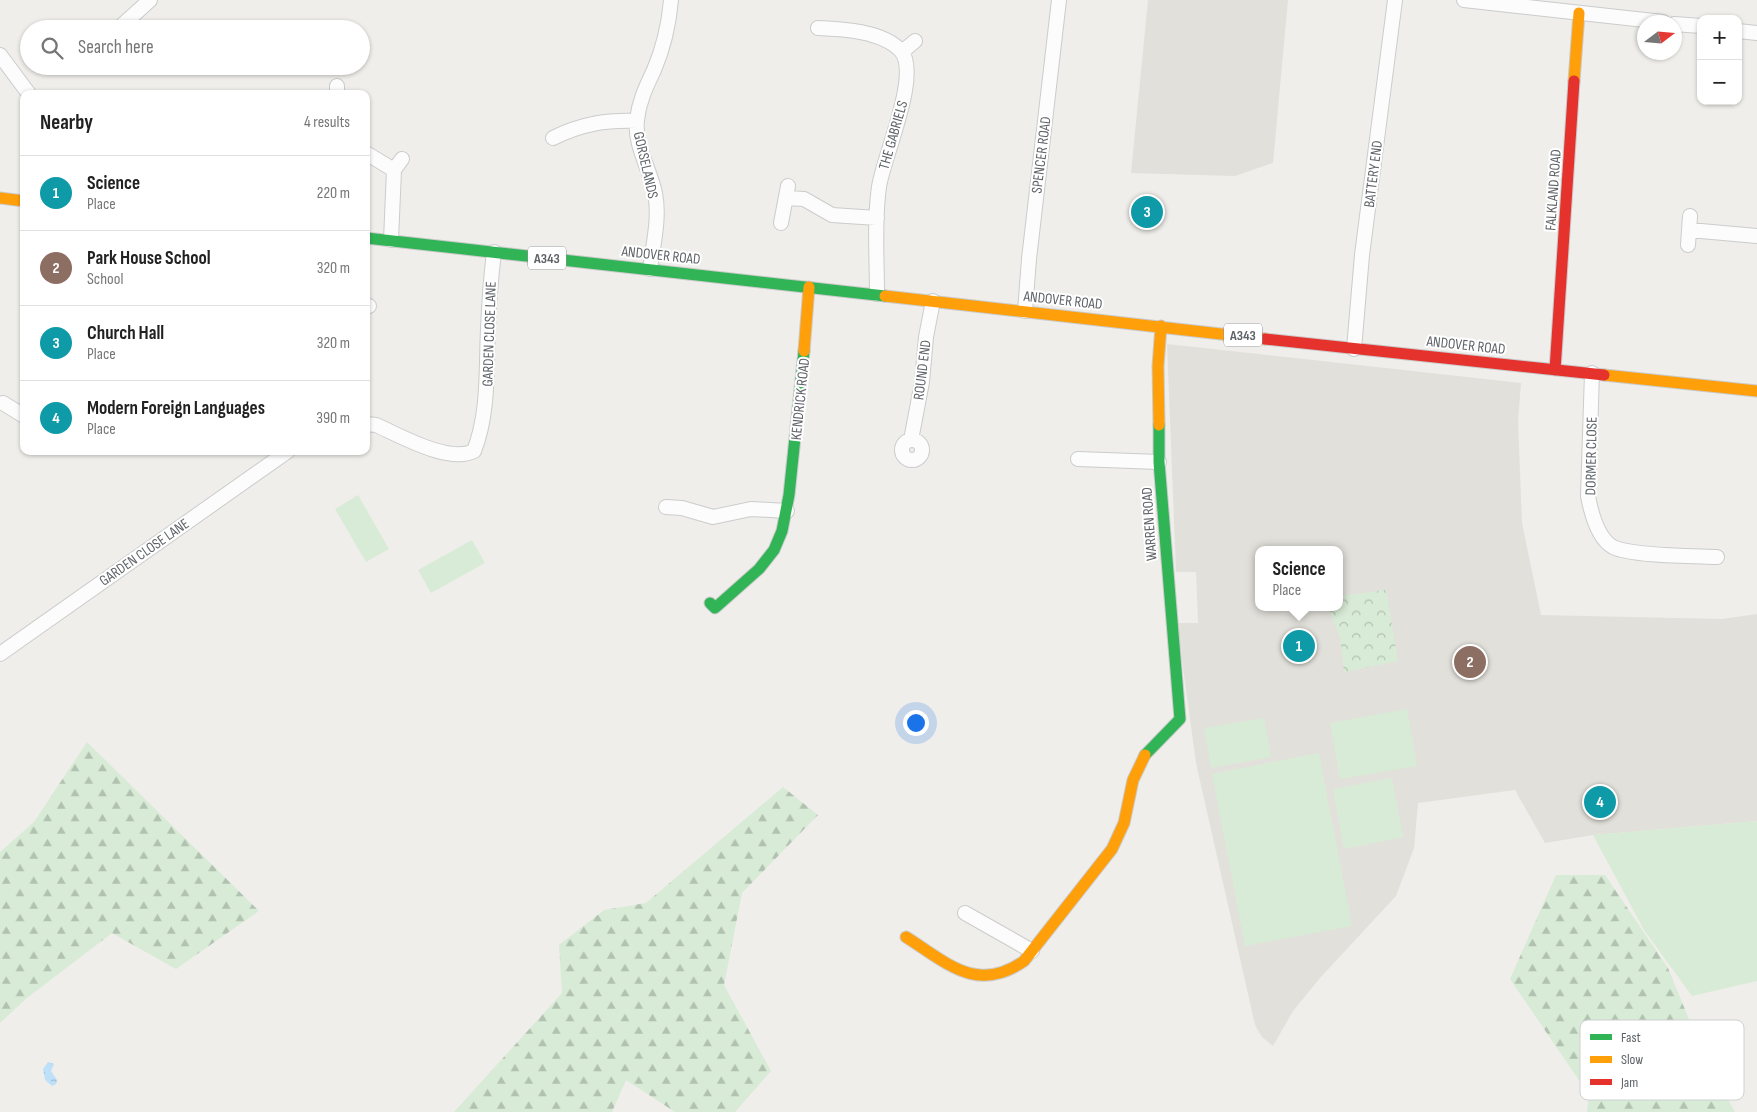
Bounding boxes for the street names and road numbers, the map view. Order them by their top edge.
street label: THE GABRIELS [875,98,912,172]
street label: SPENCER ROAD [1027,116,1056,195]
street label: GORSELANDS [629,130,662,200]
street label: BATTERY END [1360,139,1387,209]
street label: FALKLAND ROAD [1541,149,1566,231]
street label: ANDOVER ROAD [620,242,701,269]
road number: A343 [528,247,566,270]
street label: GARDEN CLOSE LANE [478,281,501,387]
street label: ANDOVER ROAD [1022,287,1103,314]
road number: A343 [1224,324,1262,346]
street label: ANDOVER ROAD [1425,332,1506,359]
street label: ROUND END [909,339,936,401]
street label: KENDRICK ROAD [787,357,814,441]
street label: DORMER CLOSE [1581,417,1602,495]
street label: WARREN ROAD [1137,486,1162,561]
street label: GARDEN CLOSE LANE [96,514,193,590]

